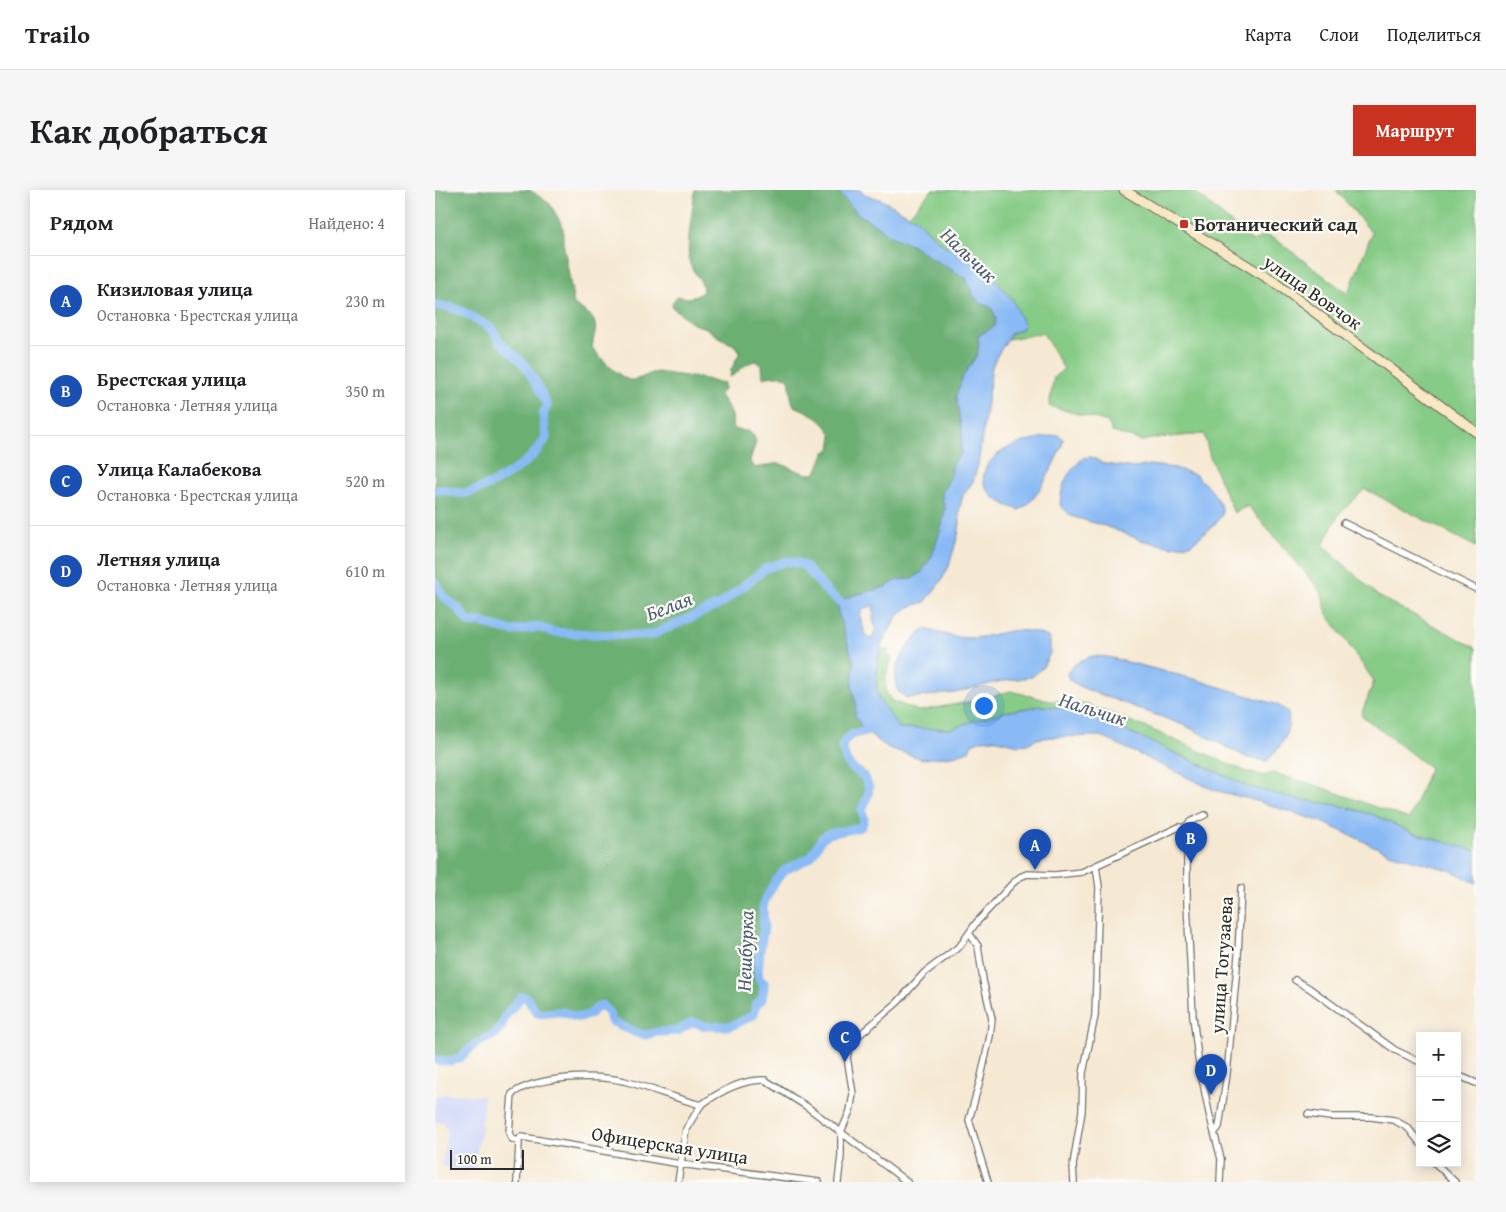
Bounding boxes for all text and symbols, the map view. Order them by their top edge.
text: Trailo [25,17,90,52]
text: Карта [1245,21,1292,48]
text: Слои [1320,21,1359,48]
text: Поделиться [1387,21,1481,48]
text: Как добраться [30,105,268,156]
button: Маршрут [1353,105,1476,156]
text: Рядом [50,207,113,238]
place label: Ботанический сад [1194,210,1358,238]
text: Найдено: 4 [308,211,385,235]
marker: Ботанический сад [1178,218,1190,230]
water label: Нальчик [934,220,1004,289]
street label: улица Вовчок [1257,247,1368,336]
text: Кизиловая улица [97,275,253,303]
text: A [61,289,71,313]
text: 230 m [345,289,385,313]
text: Остановка · Брестская улица [97,303,298,327]
text: Брестская улица [97,365,246,393]
text: B [61,379,71,403]
text: 350 m [345,379,385,403]
text: Остановка · Летняя улица [97,393,278,417]
text: Улица Калабекова [97,455,262,483]
text: C [61,469,71,493]
text: 520 m [345,469,385,493]
text: Остановка · Брестская улица [97,483,298,507]
text: Летняя улица [97,545,220,573]
text: D [61,559,71,583]
text: 610 m [345,559,385,583]
text: Остановка · Летняя улица [97,573,278,597]
water label: Белая [641,583,696,628]
water label: Нальчик [1056,684,1131,733]
your location [971,693,997,719]
pin: B [1175,822,1207,863]
pin: A [1019,829,1051,870]
street label: улица Тогузаева [1202,895,1240,1036]
water label: Нешбурка [729,909,760,992]
pin: C [829,1021,861,1062]
map controls [1416,1032,1461,1167]
button: + [1416,1032,1461,1077]
pin: D [1195,1054,1227,1095]
button: − [1416,1077,1461,1122]
street label: Офицерская улица [590,1119,750,1171]
button: layers [1416,1122,1461,1167]
scale bar [450,1147,524,1170]
text: 100 m [457,1149,492,1169]

